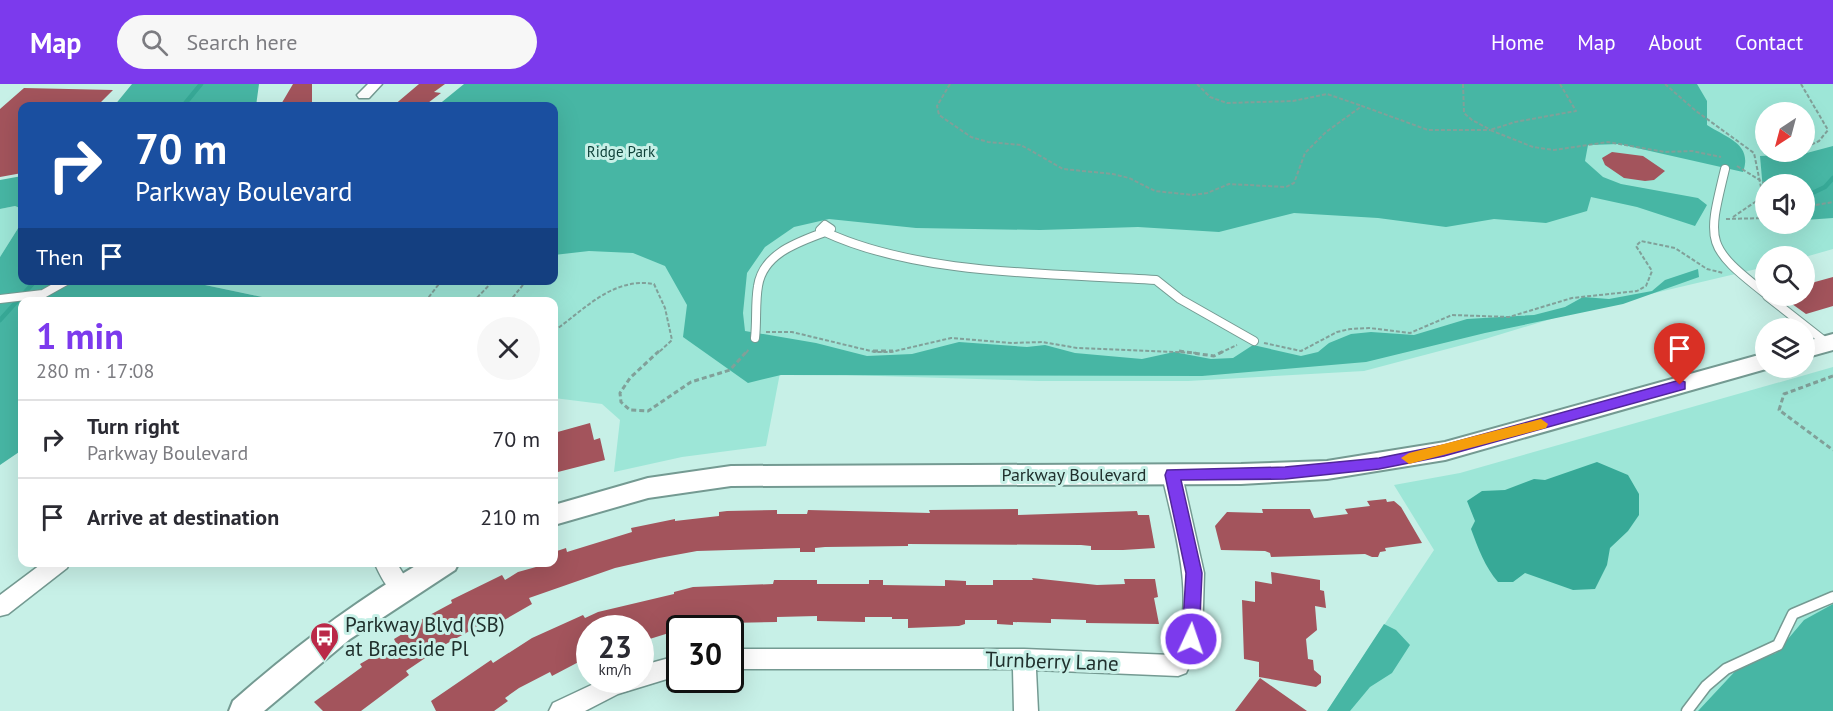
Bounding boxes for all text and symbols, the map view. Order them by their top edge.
search box [117,15,537,69]
text: Map [30,24,81,61]
icon: search [138,26,171,59]
text: Search here [186,28,297,56]
text: Home [1491,29,1544,56]
text: Map [1577,29,1616,56]
text: About [1649,29,1702,56]
text: Contact [1735,29,1803,56]
north arrow [1755,102,1815,162]
map controls [1755,102,1815,378]
text: 70 m [135,121,227,176]
icon: right [36,126,114,204]
park label: Ridge Park [587,142,656,161]
text: Parkway Boulevard [135,174,353,208]
button: sound [1755,174,1815,234]
icon: arrive [95,240,128,273]
text: Then [36,243,83,271]
button: search [1755,246,1815,306]
text: 1 min [36,312,124,359]
button: close [477,317,540,380]
button: layers [1755,318,1815,378]
pin [1654,323,1705,385]
icon: arrive [1663,332,1696,365]
text: 280 m · 17:08 [36,358,154,384]
text: Turn right [87,412,179,440]
icon: right [36,423,69,456]
text: 70 m [492,425,540,453]
text: Parkway Boulevard [87,440,248,466]
street label: Parkway Boulevard [1001,463,1147,486]
icon: arrive [36,501,69,534]
text: Arrive at destination [87,503,279,531]
text: 210 m [480,503,540,531]
position arrow [1159,607,1223,671]
place label: Parkway Blvd (SB) at Braeside Pl [345,611,505,662]
speed limit sign: 30 [666,615,744,693]
bus stop icon: Parkway Blvd (SB) at Braeside Pl [308,620,340,662]
text: 23 [598,627,632,666]
street label: Turnberry Lane [985,645,1119,677]
text: km/h [599,660,631,679]

